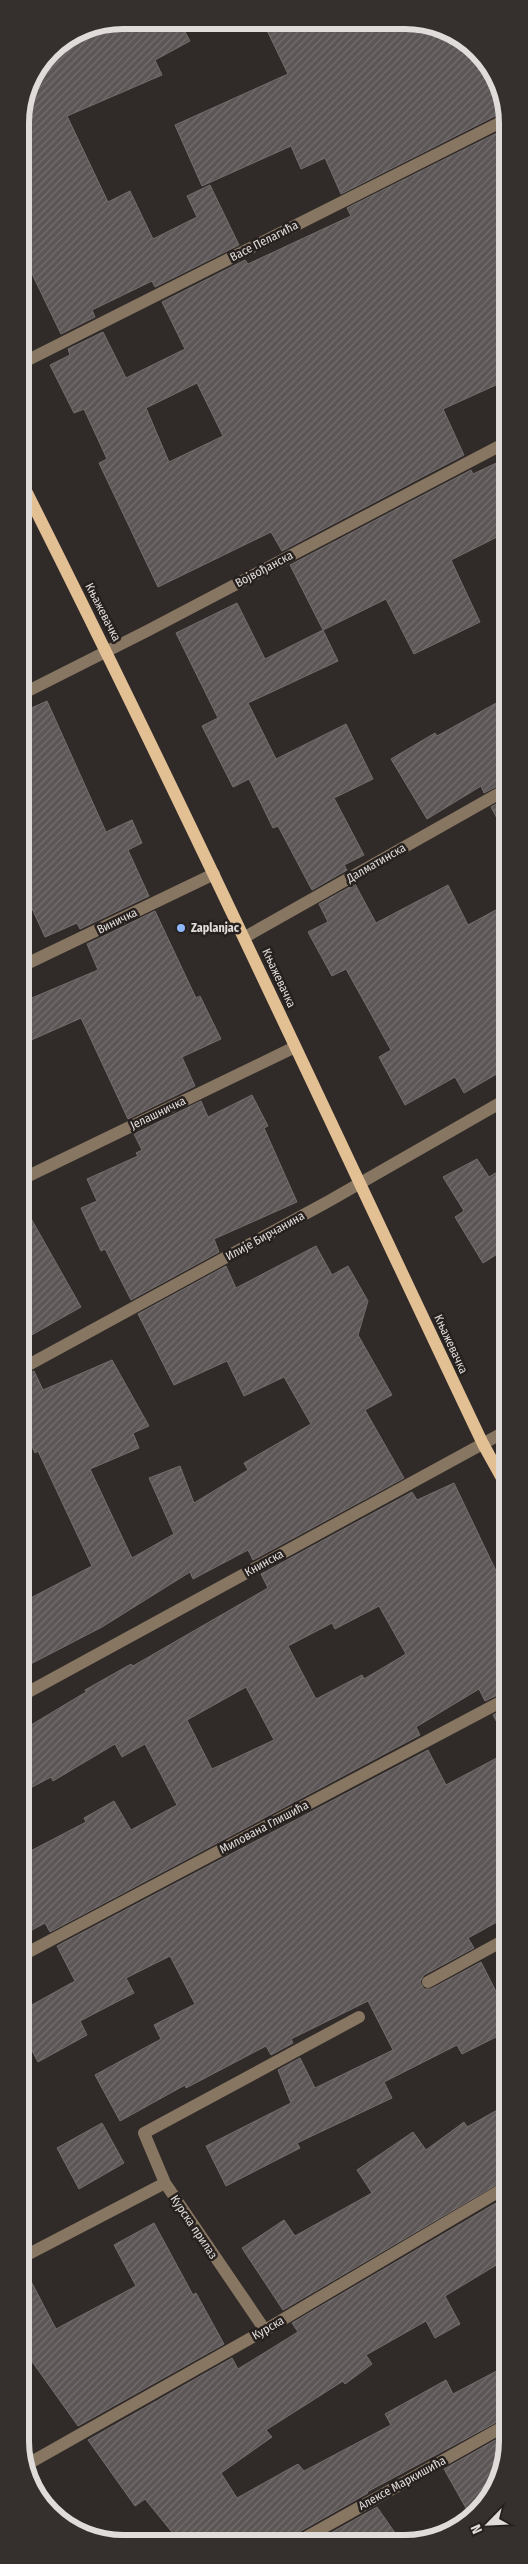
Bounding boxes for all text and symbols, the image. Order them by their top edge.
street label: Васе Пелагића [228,218,300,264]
street label: Војвођанска [233,548,295,590]
street label: Књажевачка [82,580,124,644]
street label: Далматинска [343,840,408,886]
street label: Виничка [95,905,140,937]
place label: Zaplanjac [191,921,240,935]
marker: Zaplanjac [175,922,187,934]
street label: Књажевачка [259,946,299,1010]
street label: Јелашничка [128,1094,188,1132]
street label: Илије Бирчанина [223,1209,307,1263]
street label: Књажевачка [431,1312,471,1376]
street label: Книнска [242,1547,286,1579]
street label: Милована Глишића [217,1798,311,1856]
street label: Курска прилаз [168,2192,220,2262]
street label: Курска [250,2313,287,2343]
street label: Алексе Маркишића [356,2453,448,2513]
north arrow [463,2499,513,2549]
text: N [467,2522,486,2536]

